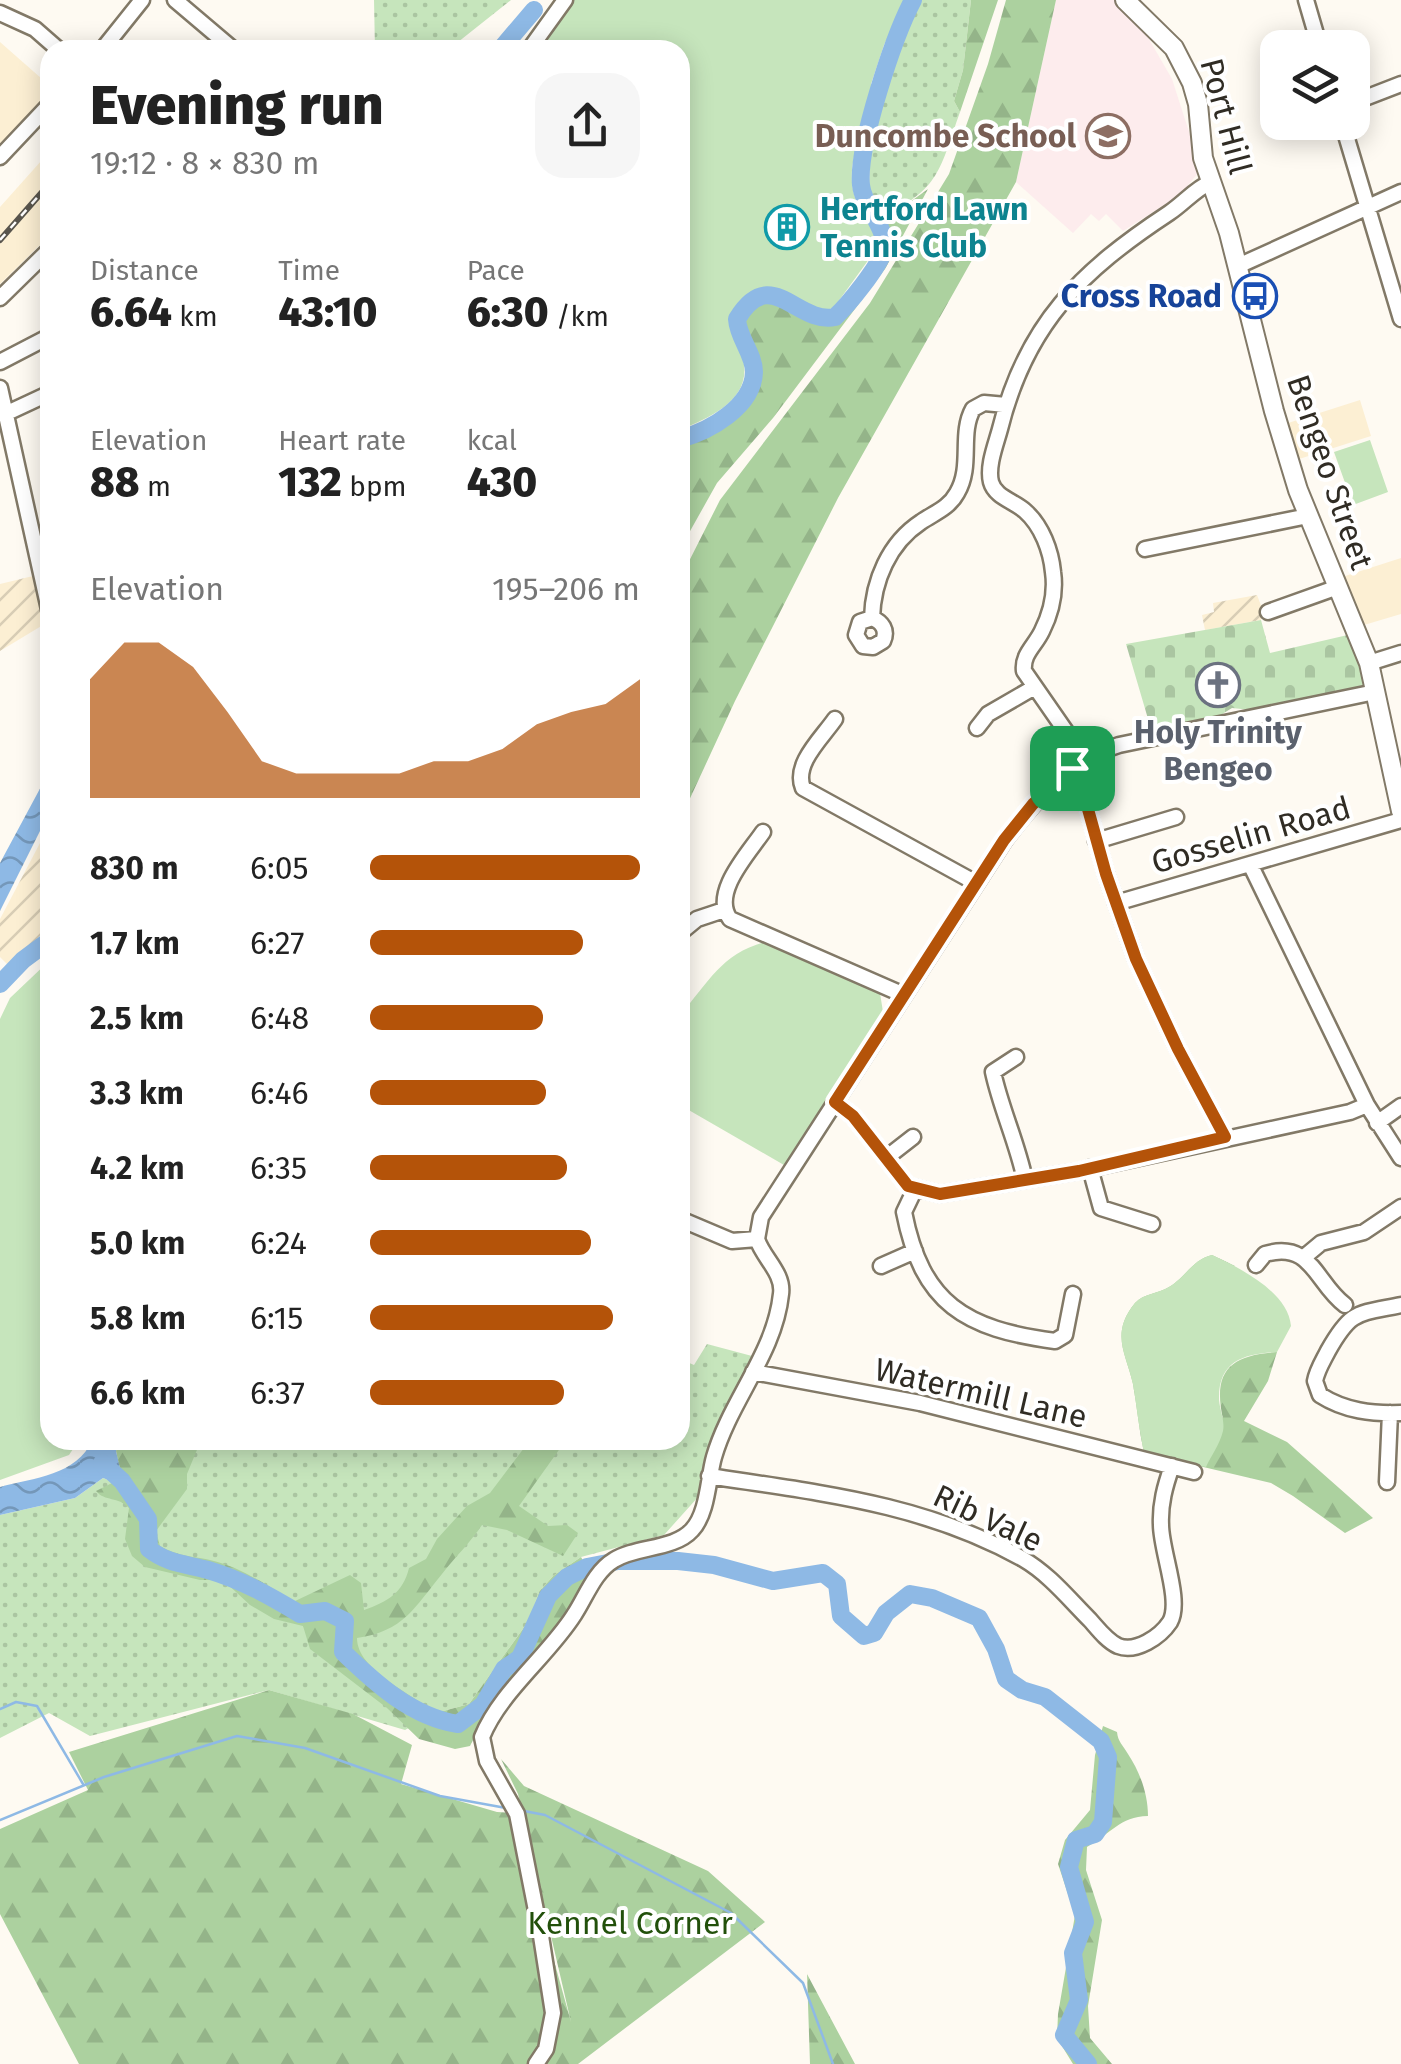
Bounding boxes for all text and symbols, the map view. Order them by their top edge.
map controls [1260,30,1370,140]
button: layers [1260,30,1370,140]
street label: Port Hill [1192,54,1260,178]
text: Evening run [90,73,384,139]
button: share [535,73,640,178]
school or university icon: Duncombe School [1085,113,1131,159]
place label: Duncombe School [815,117,1076,155]
text: 19:12 · 8 × 830 m [90,144,319,182]
place label: Hertford Lawn Tennis Club [820,190,1028,265]
building icon: Hertford Lawn Tennis Club [764,204,810,250]
text: Distance [90,254,199,287]
text: Time [278,254,340,287]
text: Pace [467,254,525,287]
bus stop icon: Cross Road [1232,273,1278,319]
place label: Cross Road [1061,277,1222,315]
text: 6.64 [90,287,172,337]
text: 43:10 [278,287,378,337]
text: 6:30 [467,287,549,337]
text: km [172,300,218,333]
text: /km [549,300,609,333]
street label: Bengeo Street [1279,370,1381,575]
text: Elevation [90,424,207,457]
text: Heart rate [278,424,406,457]
text: kcal [467,424,517,457]
text: 88 [90,457,140,507]
text: 132 [278,457,342,507]
text: 430 [467,457,537,507]
text: m [140,470,171,503]
text: bpm [342,470,407,503]
text: Elevation [90,570,224,608]
text: 195–206 m [492,570,640,608]
church icon: Holy Trinity Bengeo [1195,662,1241,708]
place label: Holy Trinity Bengeo [1134,713,1302,788]
pin [1030,726,1115,811]
icon: arrive [1045,741,1100,796]
street label: Gosselin Road [1147,788,1355,882]
text: 830 m [90,849,179,887]
text: 6:05 [250,849,309,887]
text: 1.7 km [90,924,180,962]
text: 6:27 [250,924,304,962]
text: 2.5 km [90,999,184,1037]
text: 6:48 [250,999,309,1037]
text: 3.3 km [90,1074,184,1112]
text: 6:46 [250,1074,309,1112]
text: 4.2 km [90,1149,185,1187]
text: 6:35 [250,1149,307,1187]
text: 5.0 km [90,1224,185,1262]
text: 6:24 [250,1224,307,1262]
text: 5.8 km [90,1299,186,1337]
text: 6:15 [250,1299,303,1337]
street label: Watermill Lane [871,1350,1091,1436]
text: 6.6 km [90,1374,186,1412]
text: 6:37 [250,1374,305,1412]
street label: Rib Vale [927,1476,1049,1560]
park label: Kennel Corner [527,1904,733,1942]

